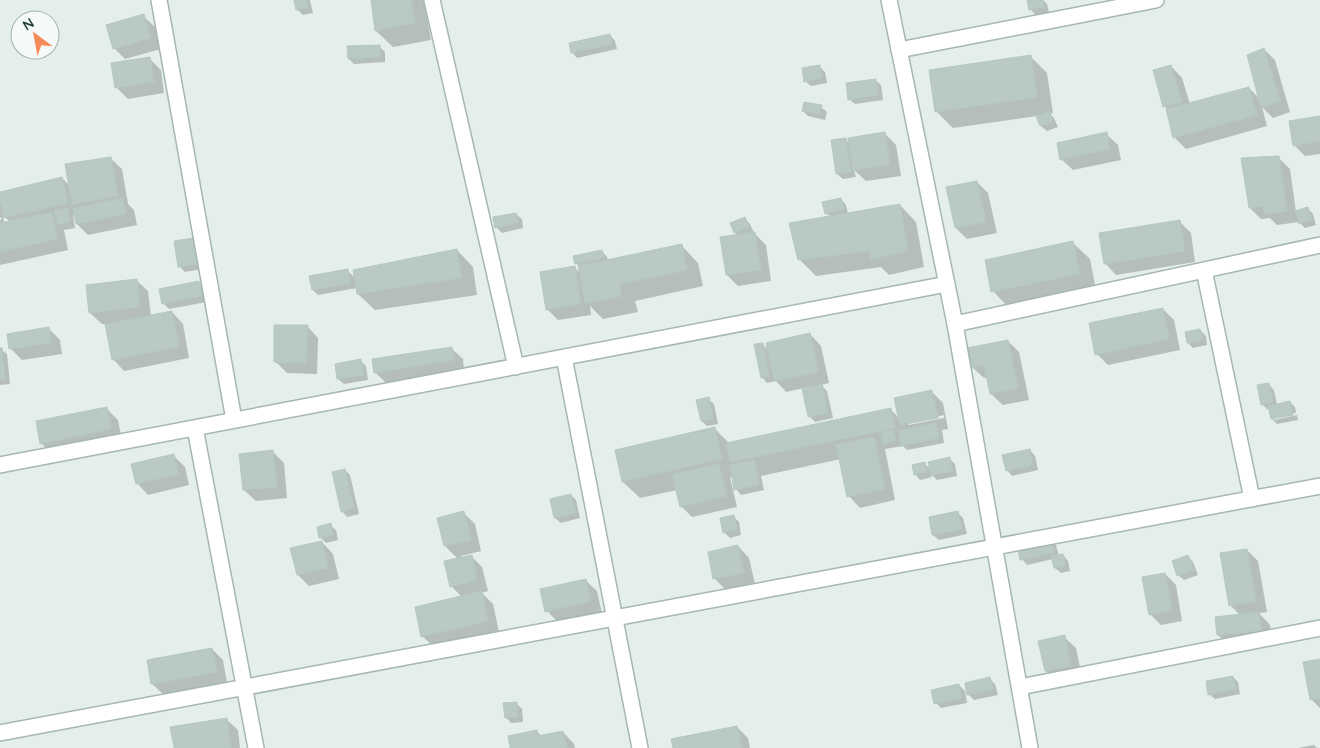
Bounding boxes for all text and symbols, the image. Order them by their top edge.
north arrow [10,10,60,60]
text: N [19,14,37,34]

